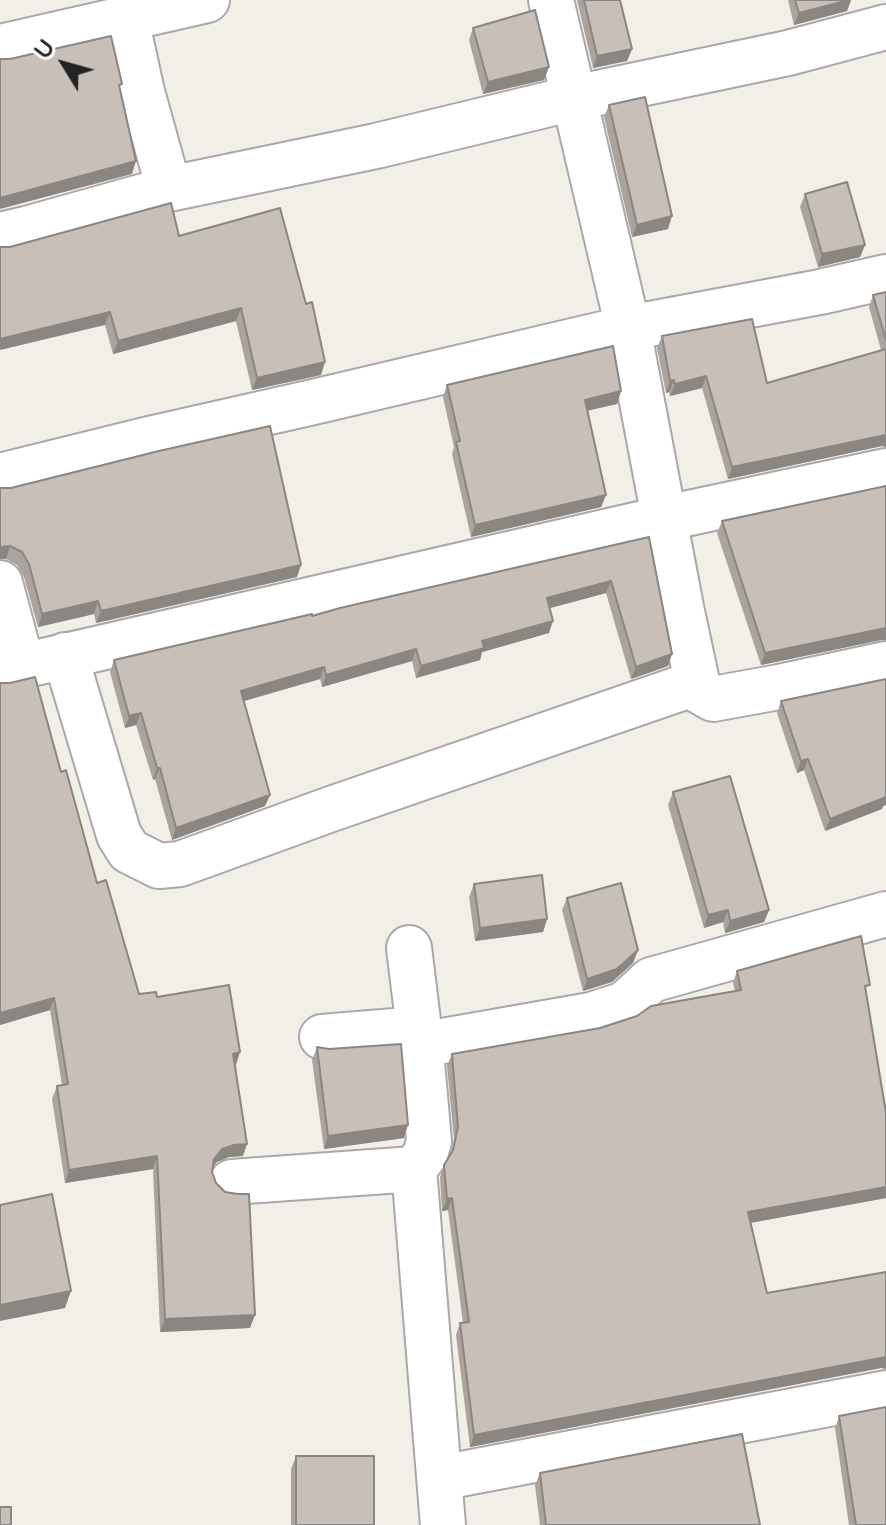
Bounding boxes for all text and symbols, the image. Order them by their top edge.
north arrow [24,24,104,104]
text: U [29,35,60,64]

